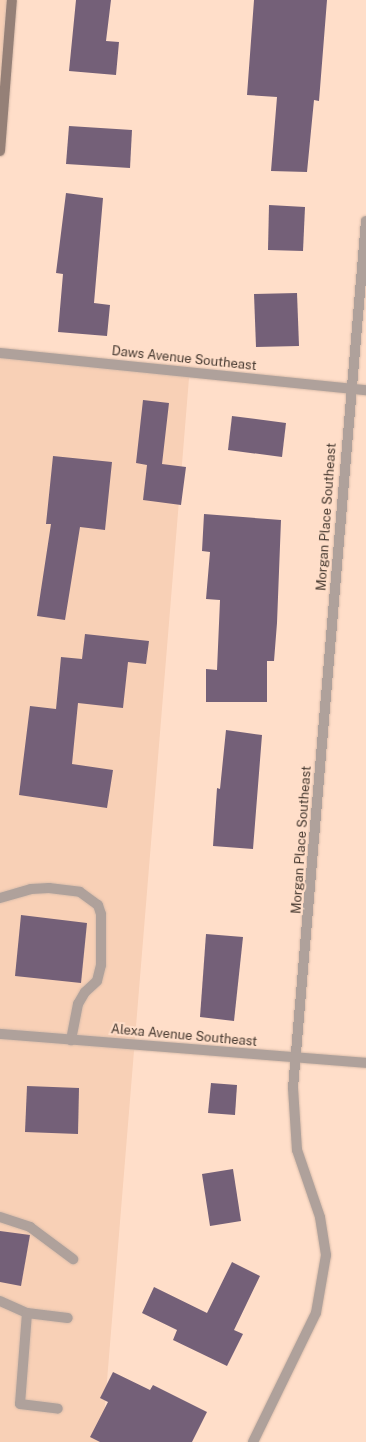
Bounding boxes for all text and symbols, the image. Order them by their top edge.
street label: Daws Avenue Southeast [111,344,257,374]
street label: Morgan Place Southeast [314,442,340,592]
street label: Morgan Place Southeast [289,765,315,915]
street label: Alexa Avenue Southeast [110,1022,258,1050]

